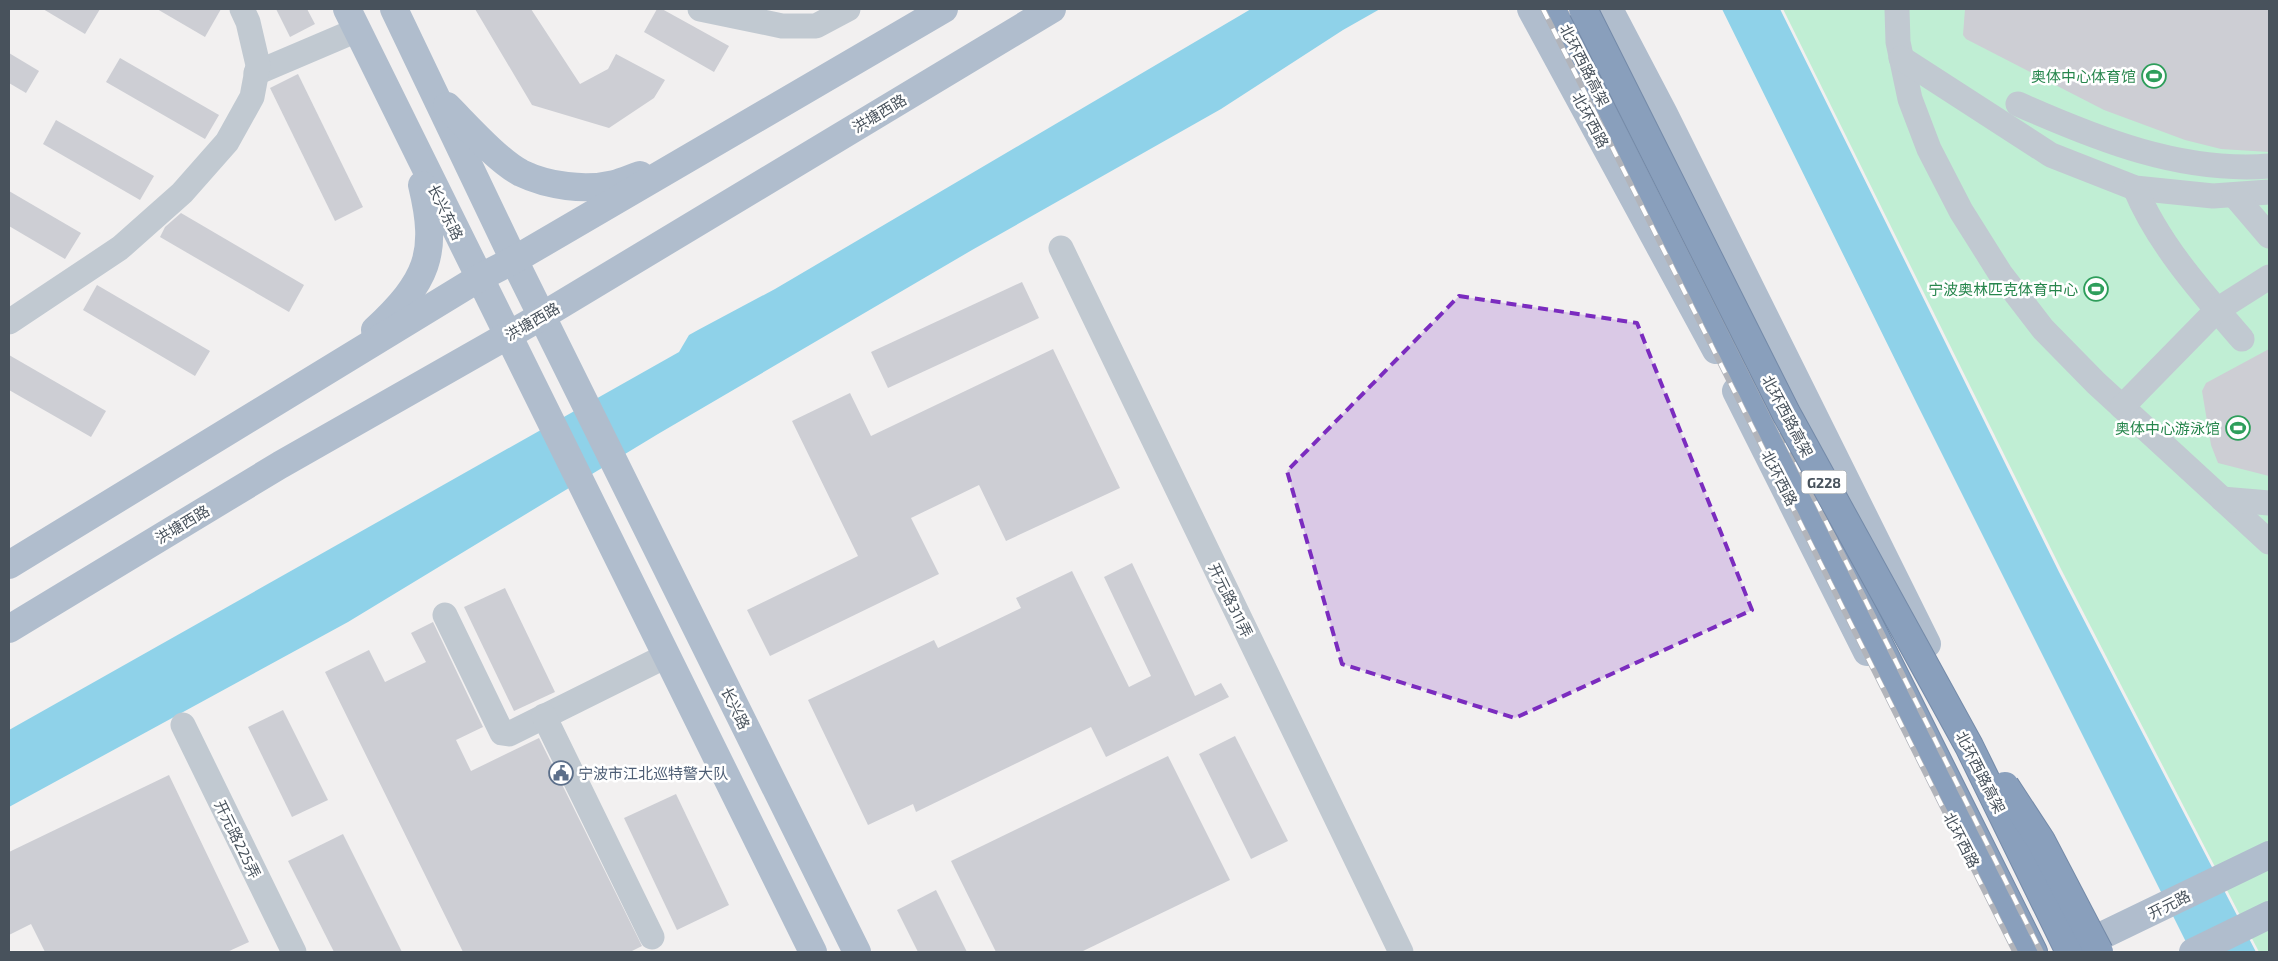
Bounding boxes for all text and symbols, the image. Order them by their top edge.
street label: 北环西路高架 [1557,21,1613,109]
sports icon: 奥体中心体育馆 [2141,63,2167,89]
place label: 奥体中心体育馆 [2031,67,2136,85]
street label: 北环西路 [1569,89,1613,151]
street label: 洪塘西路 [849,90,909,136]
street label: 长兴东路 [425,181,467,243]
sports icon: 宁波奥林匹克体育中心 [2083,276,2109,302]
place label: 宁波奥林匹克体育中心 [1928,280,2078,298]
street label: 洪塘西路 [502,298,562,344]
street label: 北环西路高架 [1759,372,1817,460]
sports icon: 奥体中心游泳馆 [2225,415,2251,441]
place label: 奥体中心游泳馆 [2115,419,2220,437]
street label: 北环西路 [1758,447,1802,509]
road number: G228 [1802,471,1846,494]
street label: 洪塘西路 [152,501,212,547]
street label: 开元路311弄 [1205,560,1257,640]
street label: 长兴路 [718,684,754,732]
street label: 北环西路高架 [1953,728,2009,816]
public building icon: 宁波市江北巡特警大队 [548,760,574,786]
place label: 宁波市江北巡特警大队 [578,764,728,782]
street label: 开元路225弄 [211,797,265,881]
street label: 北环西路 [1940,809,1984,871]
street label: 开元路 [2145,886,2193,922]

